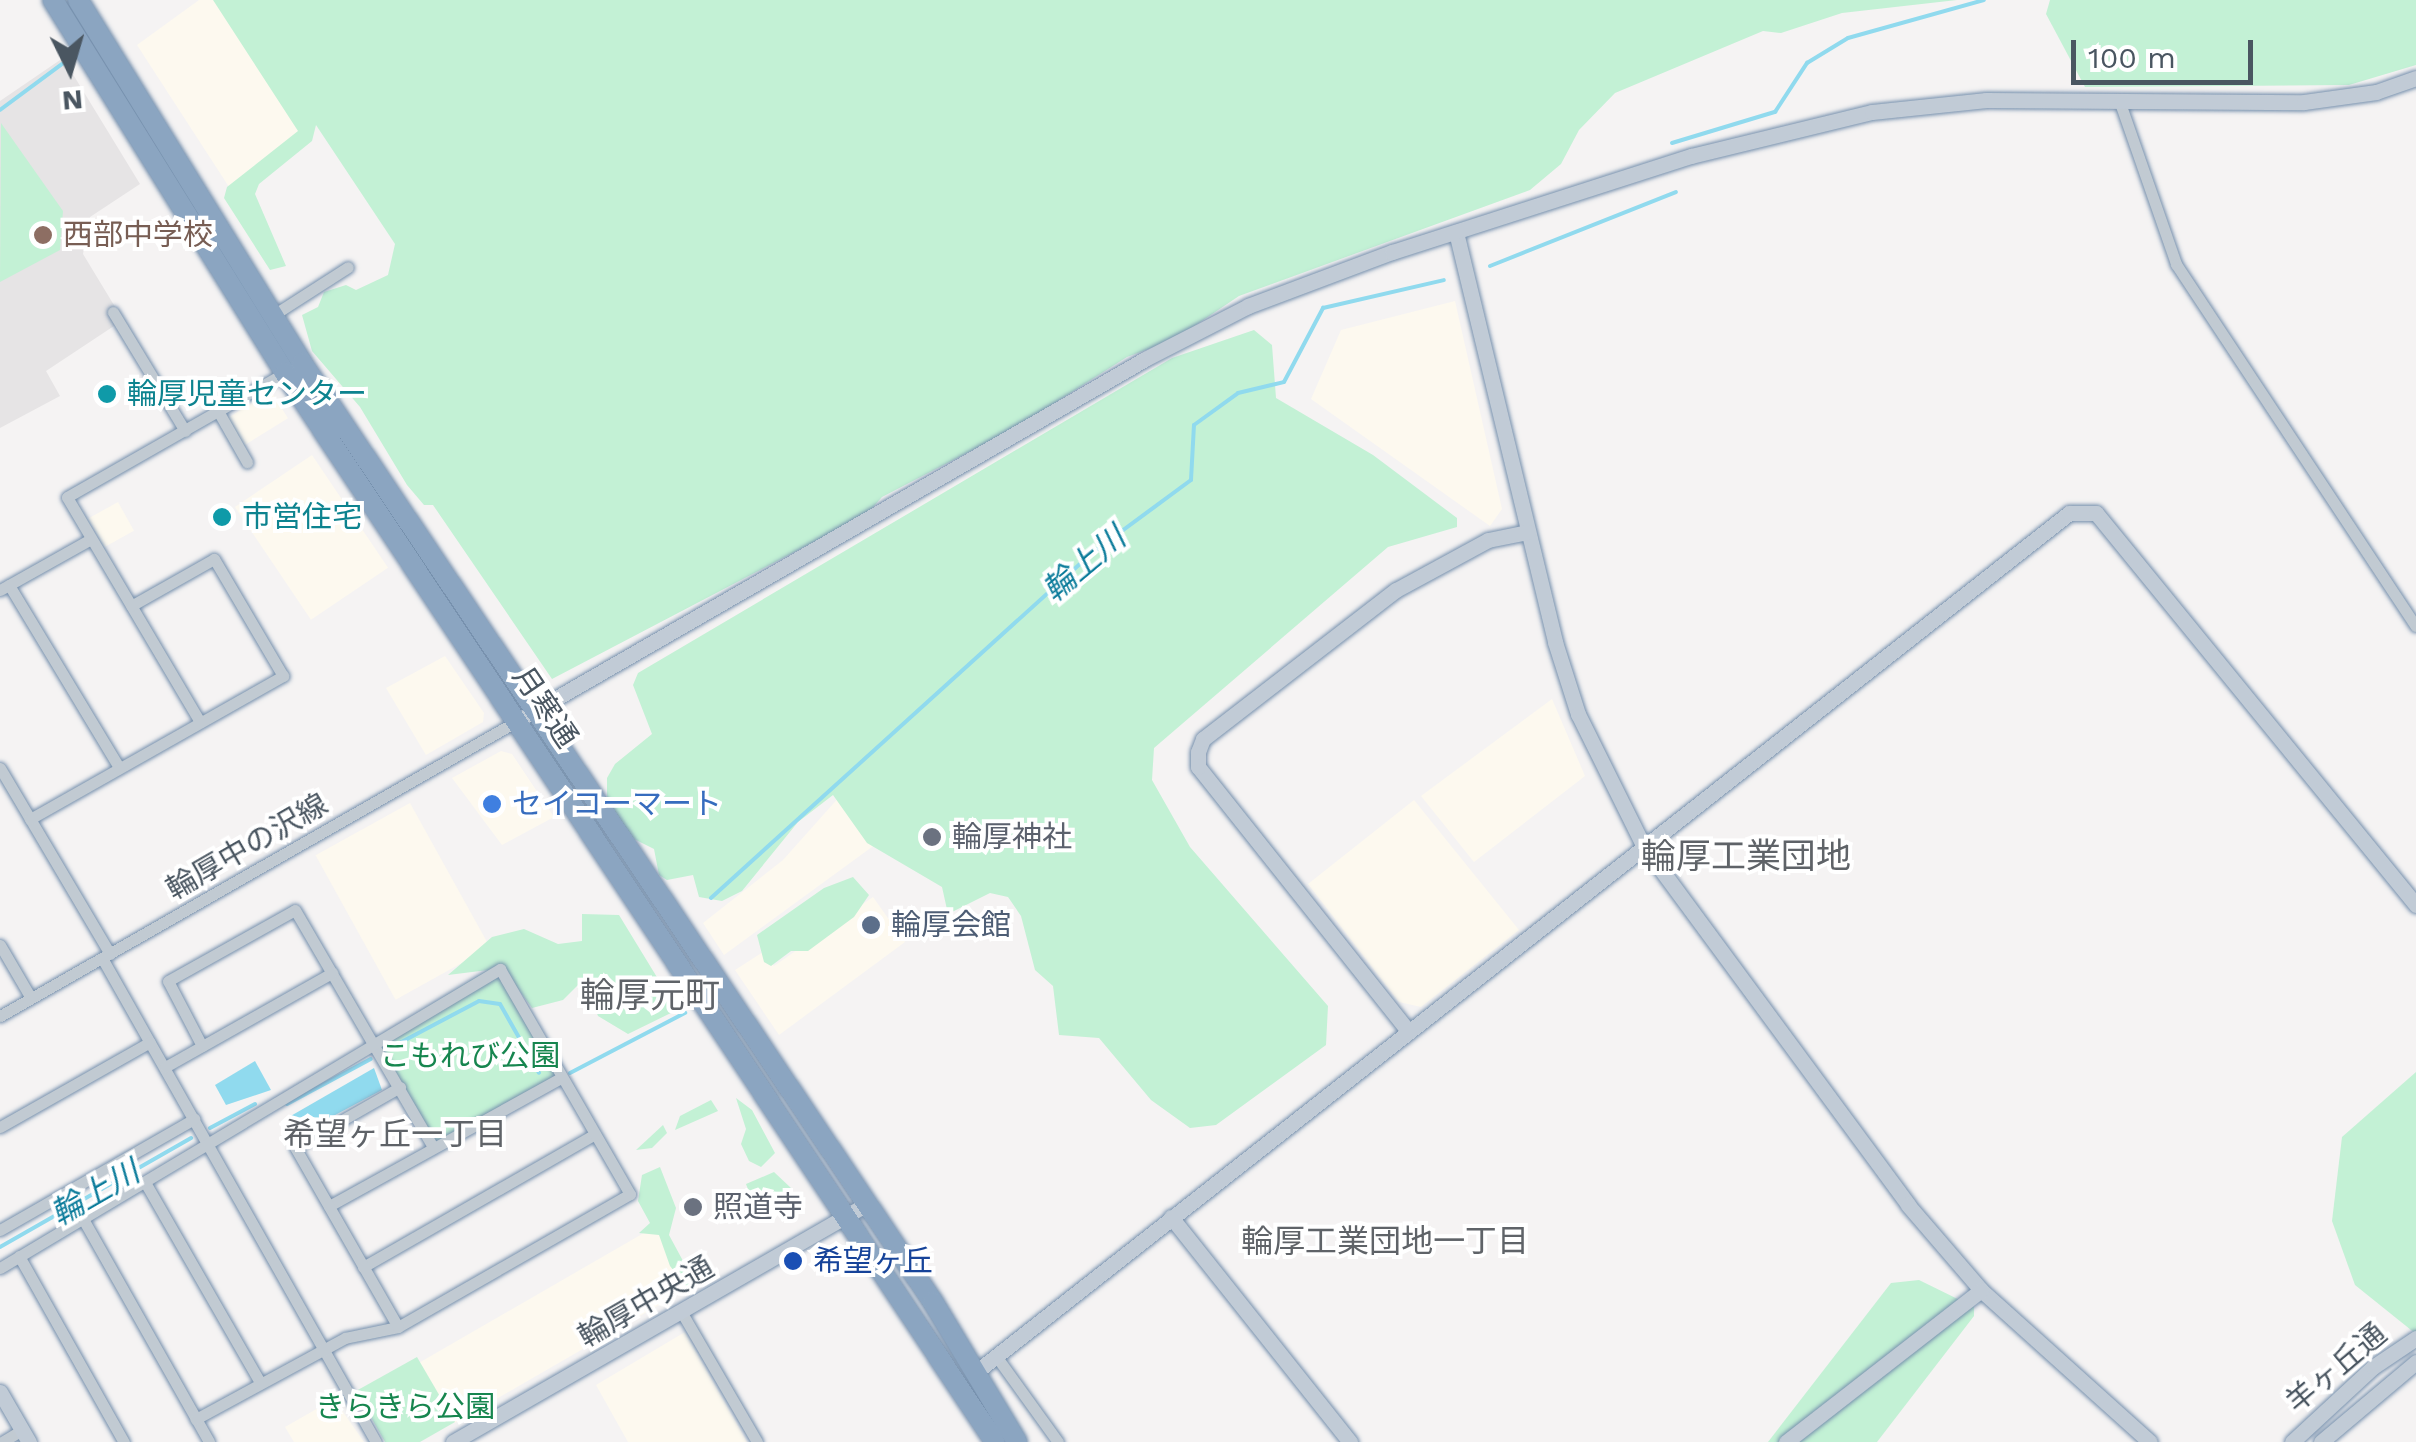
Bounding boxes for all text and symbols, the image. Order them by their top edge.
north arrow [20,20,120,120]
scale bar [2076,20,2258,82]
text: 100 m [2088,40,2176,75]
text: N [61,83,84,118]
place label: 西部中学校 [63,217,213,253]
marker: 西部中学校 [32,224,54,246]
place label: 輪厚児童センター [127,376,367,412]
marker: 輪厚児童センター [96,383,118,405]
place label: 市営住宅 [242,499,362,535]
marker: 市営住宅 [211,506,233,528]
water label: 輪上川 [1035,518,1133,610]
street label: 月寒通 [505,660,585,754]
street label: 輪厚中の沢線 [160,786,334,908]
place label: セイコーマート [512,786,722,822]
marker: セイコーマート [481,793,503,815]
place label: 輪厚神社 [952,819,1072,855]
marker: 輪厚神社 [921,826,943,848]
district label: 輪厚工業団地 [1641,835,1851,877]
place label: 輪厚会館 [891,907,1011,943]
marker: 輪厚会館 [860,914,882,936]
district label: 輪厚元町 [580,974,720,1016]
park label: こもれび公園 [380,1038,560,1074]
district label: 希望ヶ丘一丁目 [283,1115,507,1153]
water label: 輪上川 [44,1152,146,1234]
place label: 照道寺 [713,1189,803,1225]
marker: 照道寺 [682,1196,704,1218]
district label: 輪厚工業団地一丁目 [1241,1222,1529,1260]
place label: 希望ヶ丘 [813,1243,933,1279]
street label: 輪厚中央通 [572,1249,720,1355]
marker: 希望ヶ丘 [782,1250,804,1272]
street label: 羊ヶ丘通 [2278,1316,2394,1420]
park label: きらきら公園 [315,1389,495,1425]

